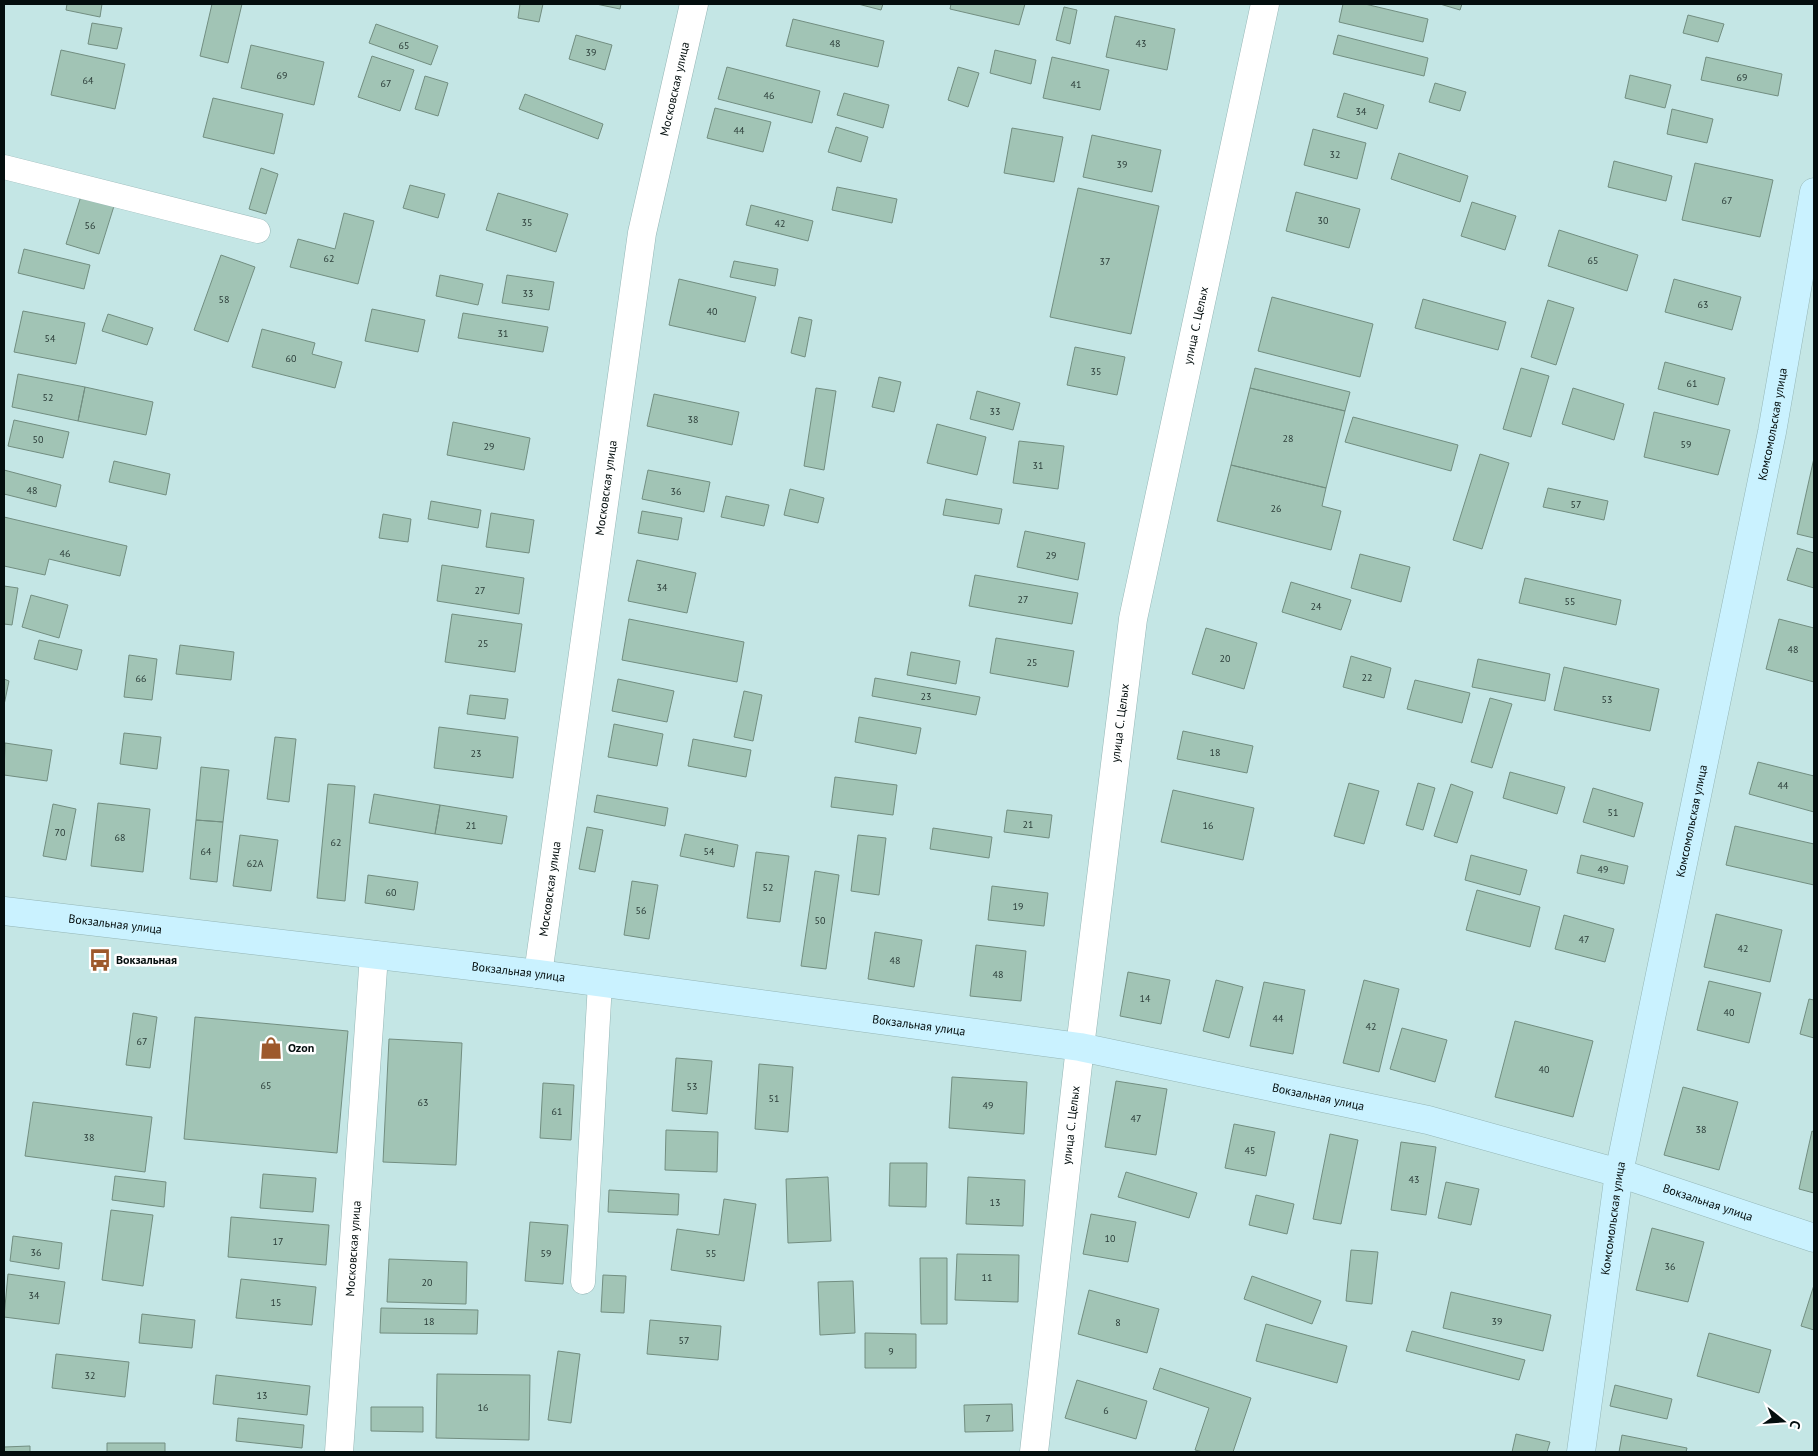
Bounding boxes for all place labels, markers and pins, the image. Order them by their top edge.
bus stop icon: Вокзальная [87,947,113,973]
place label: Вокзальная [116,952,177,967]
shop icon: Ozon [258,1035,284,1061]
place label: Ozon [288,1040,314,1055]

